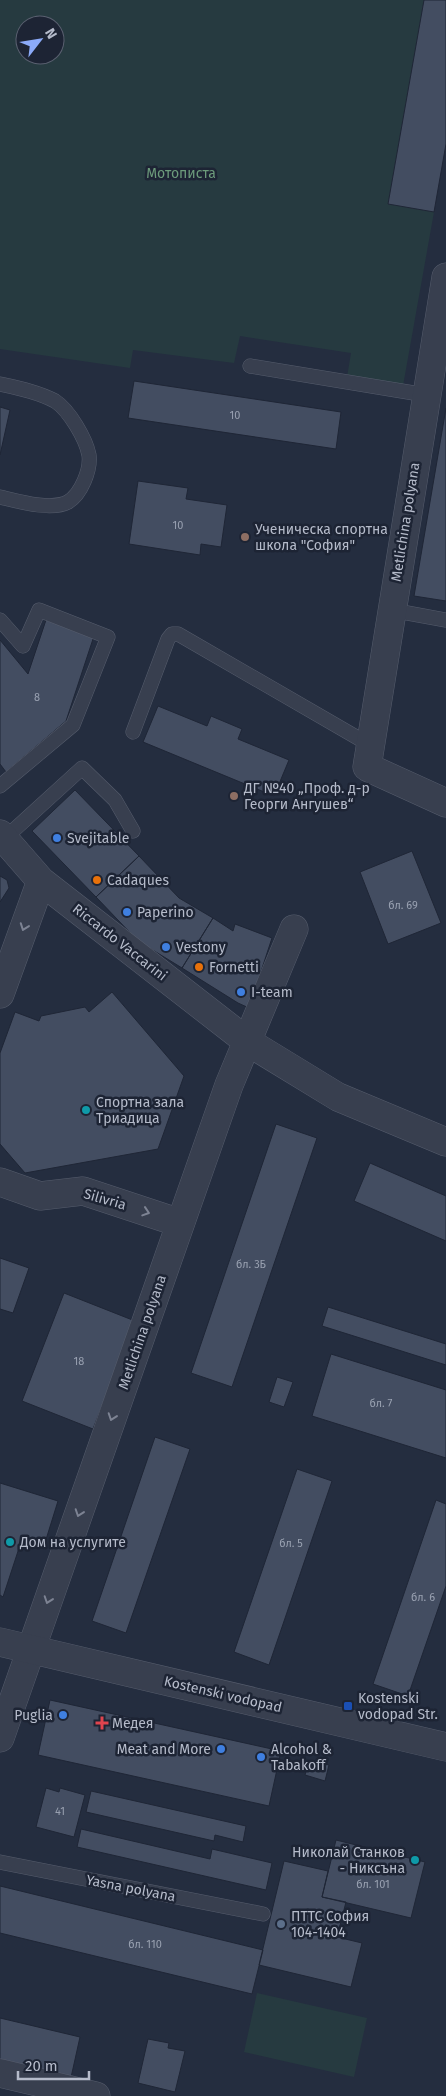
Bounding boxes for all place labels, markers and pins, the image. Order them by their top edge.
place label: Ученическа спортна школа "София" [255,521,388,554]
marker: Ученическа спортна школа "София" [239,531,251,543]
place label: ДГ №40 „Проф. д-р Георги Ангушев“ [243,780,370,813]
marker: ДГ №40 „Проф. д-р Георги Ангушев“ [228,790,240,802]
place label: Svejitable [67,830,129,847]
marker: Svejitable [51,832,63,844]
place label: Cadaques [107,872,169,889]
marker: Cadaques [91,874,103,886]
place label: Paperino [137,904,194,921]
marker: Paperino [121,906,133,918]
place label: Vestony [176,939,226,956]
marker: Vestony [160,941,172,953]
place label: Fornetti [209,959,259,976]
marker: Fornetti [193,961,205,973]
place label: I-team [251,984,293,1001]
marker: I-team [235,986,247,998]
place label: Спортна зала Триадица [96,1094,184,1127]
marker: Спортна зала Триадица [80,1104,92,1116]
place label: Дом на услугите [19,1534,126,1551]
marker: Дом на услугите [4,1536,16,1548]
place label: Kostenski vodopad Str. [358,1690,438,1723]
marker: Kostenski vodopad Str. [342,1700,354,1712]
place label: Puglia [14,1707,53,1724]
marker: Puglia [57,1709,69,1721]
place label: Медея [112,1715,153,1732]
marker: Медея [96,1717,108,1729]
place label: Meat and More [117,1741,211,1758]
place label: Alcohol & Tabakoff [271,1741,332,1774]
marker: Meat and More [215,1743,227,1755]
marker: Alcohol & Tabakoff [255,1751,267,1763]
place label: Николай Станков - Никсъна [292,1844,405,1877]
marker: Николай Станков - Никсъна [409,1854,421,1866]
place label: ПТТС София 104-1404 [291,1908,369,1941]
marker: ПТТС София 104-1404 [275,1918,287,1930]

